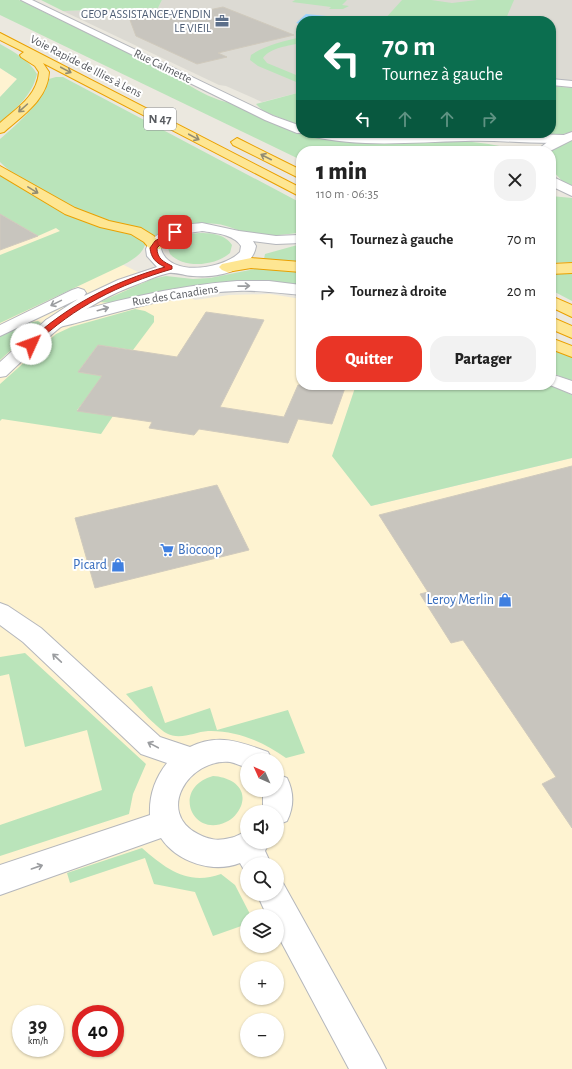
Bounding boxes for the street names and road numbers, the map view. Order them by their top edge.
street label: Voie Rapide de Illies à Lens [28,33,144,99]
street label: Rue Calmette [132,47,194,85]
road number: N 47 [144,108,176,130]
street label: Rue des Canadiens [131,282,219,308]

